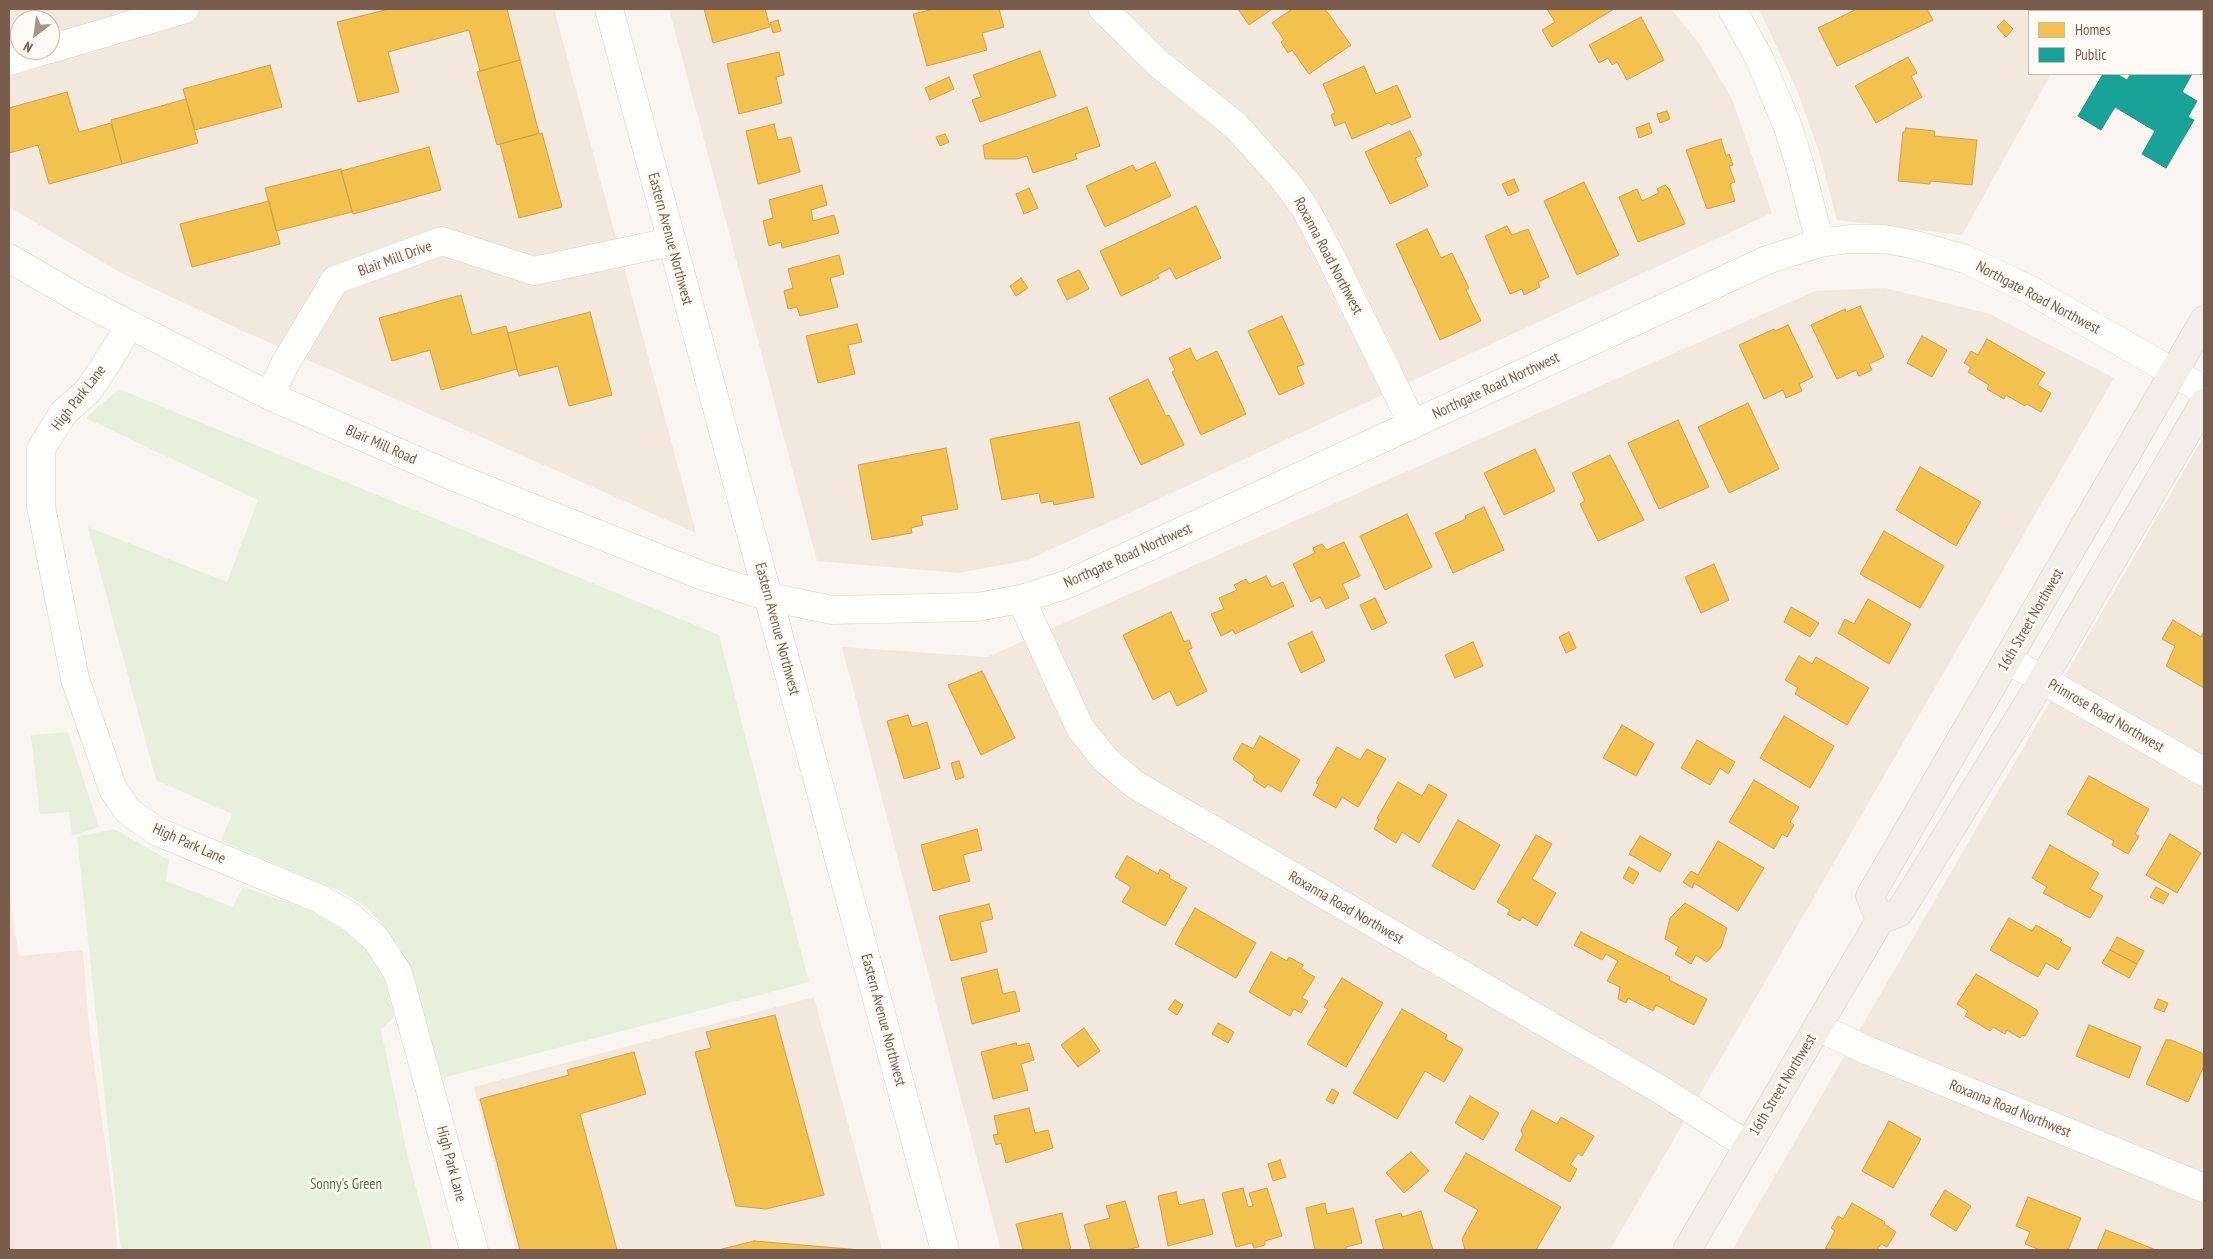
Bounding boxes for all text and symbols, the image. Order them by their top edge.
north arrow [10,10,60,60]
legend [2028,10,2203,75]
text: Homes [2075,20,2111,39]
text: N [20,37,36,57]
text: Public [2075,45,2106,64]
street label: Eastern Avenue Northwest [644,171,696,307]
street label: Roxanna Road Northwest [1290,194,1366,318]
street label: Blair Mill Drive [356,237,434,281]
street label: Northgate Road Northwest [1973,258,2103,338]
street label: Northgate Road Northwest [1430,349,1562,423]
street label: High Park Lane [48,362,110,434]
street label: Blair Mill Road [343,421,419,469]
street label: Northgate Road Northwest [1061,520,1195,592]
street label: Eastern Avenue Northwest [751,561,803,697]
street label: 16th Street Northwest [1994,565,2068,675]
street label: Primrose Road Northwest [2045,675,2167,757]
street label: High Park Lane [150,820,228,868]
street label: Roxanna Road Northwest [1285,868,1407,948]
street label: Eastern Avenue Northwest [857,952,909,1088]
street label: 16th Street Northwest [1746,1031,1820,1139]
street label: Roxanna Road Northwest [1946,1076,2074,1142]
street label: High Park Lane [432,1124,470,1204]
park label: Sonny's Green [310,1176,382,1194]

